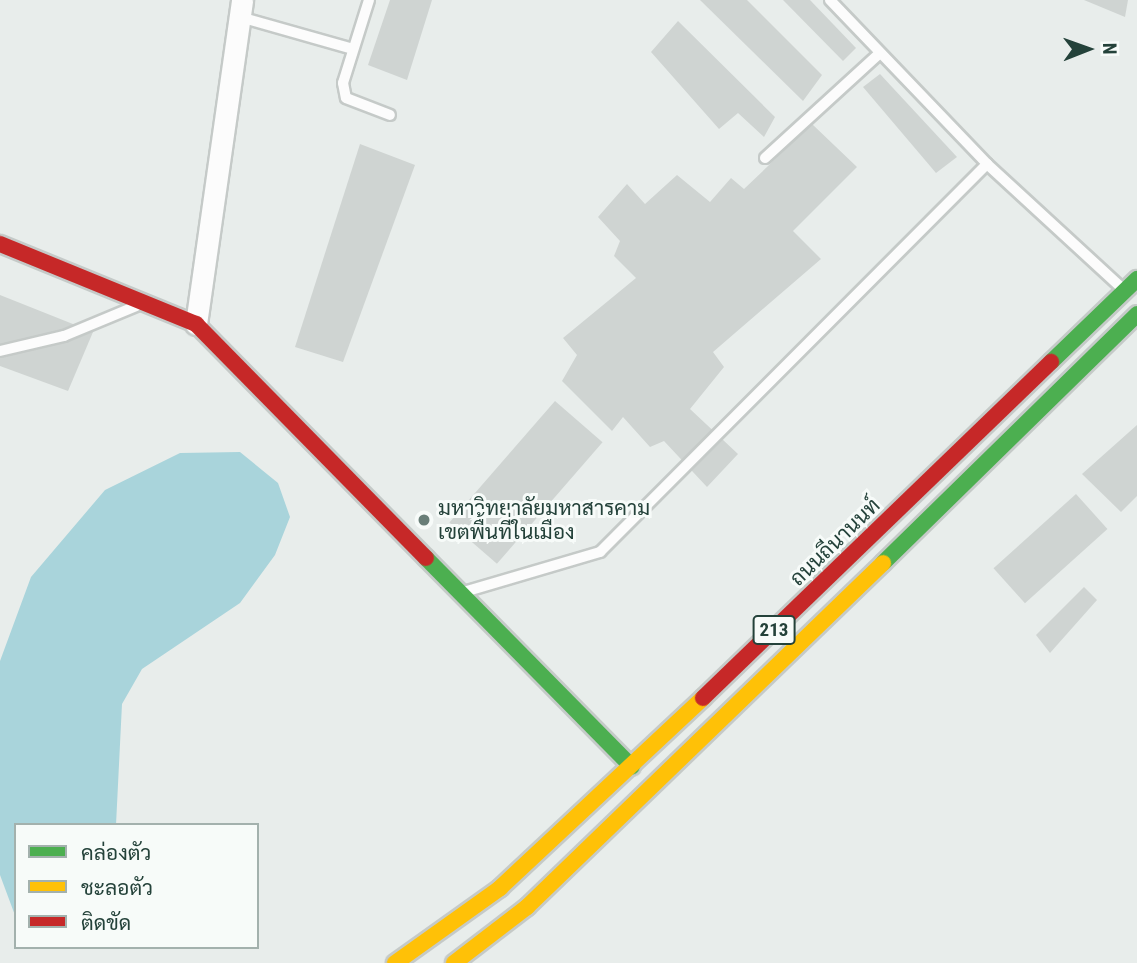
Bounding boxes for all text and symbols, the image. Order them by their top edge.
north arrow [1053,14,1123,84]
text: N [1098,43,1121,55]
street label: ถนนถีนานนท์ [785,493,885,591]
place label: มหาวิทยาลัยมหาสารคาม เขตพื้นที่ในเมือง [438,495,650,545]
marker: มหาวิทยาลัยมหาสารคาม เขตพื้นที่ในเมือง [416,512,432,528]
road number: 213 [751,614,797,646]
legend [14,823,259,949]
text: คล่องตัว [81,841,151,865]
text: ชะลอตัว [81,876,153,900]
text: ติดขัด [81,911,131,935]

